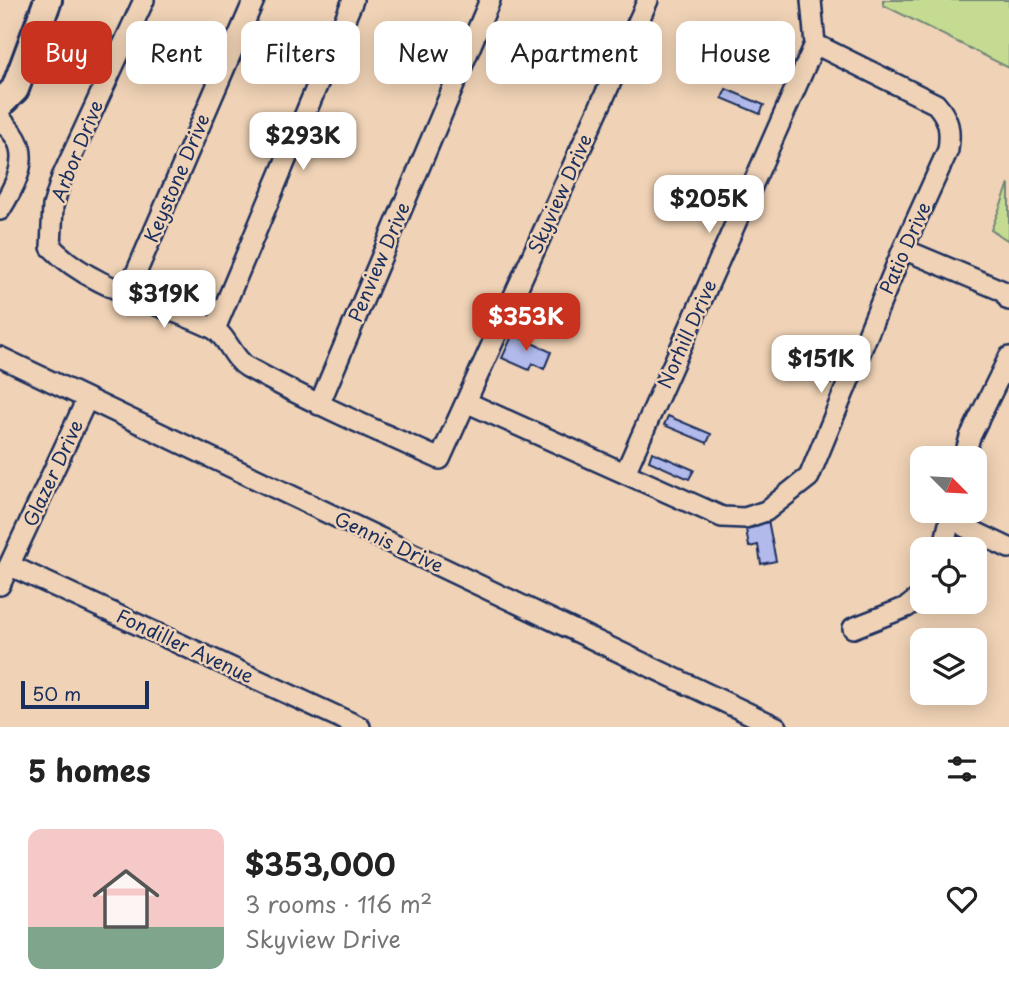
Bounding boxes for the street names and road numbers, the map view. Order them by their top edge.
street label: Arbor Drive [43,96,109,206]
street label: Keystone Drive [136,109,216,246]
street label: Skyview Drive [520,129,598,258]
street label: Penview Drive [340,197,416,326]
street label: Patio Drive [871,197,937,298]
street label: Norhill Drive [650,275,723,392]
street label: Glazer Drive [15,414,89,531]
street label: Gennis Drive [330,504,449,579]
street label: Fondiller Avenue [112,601,259,689]

